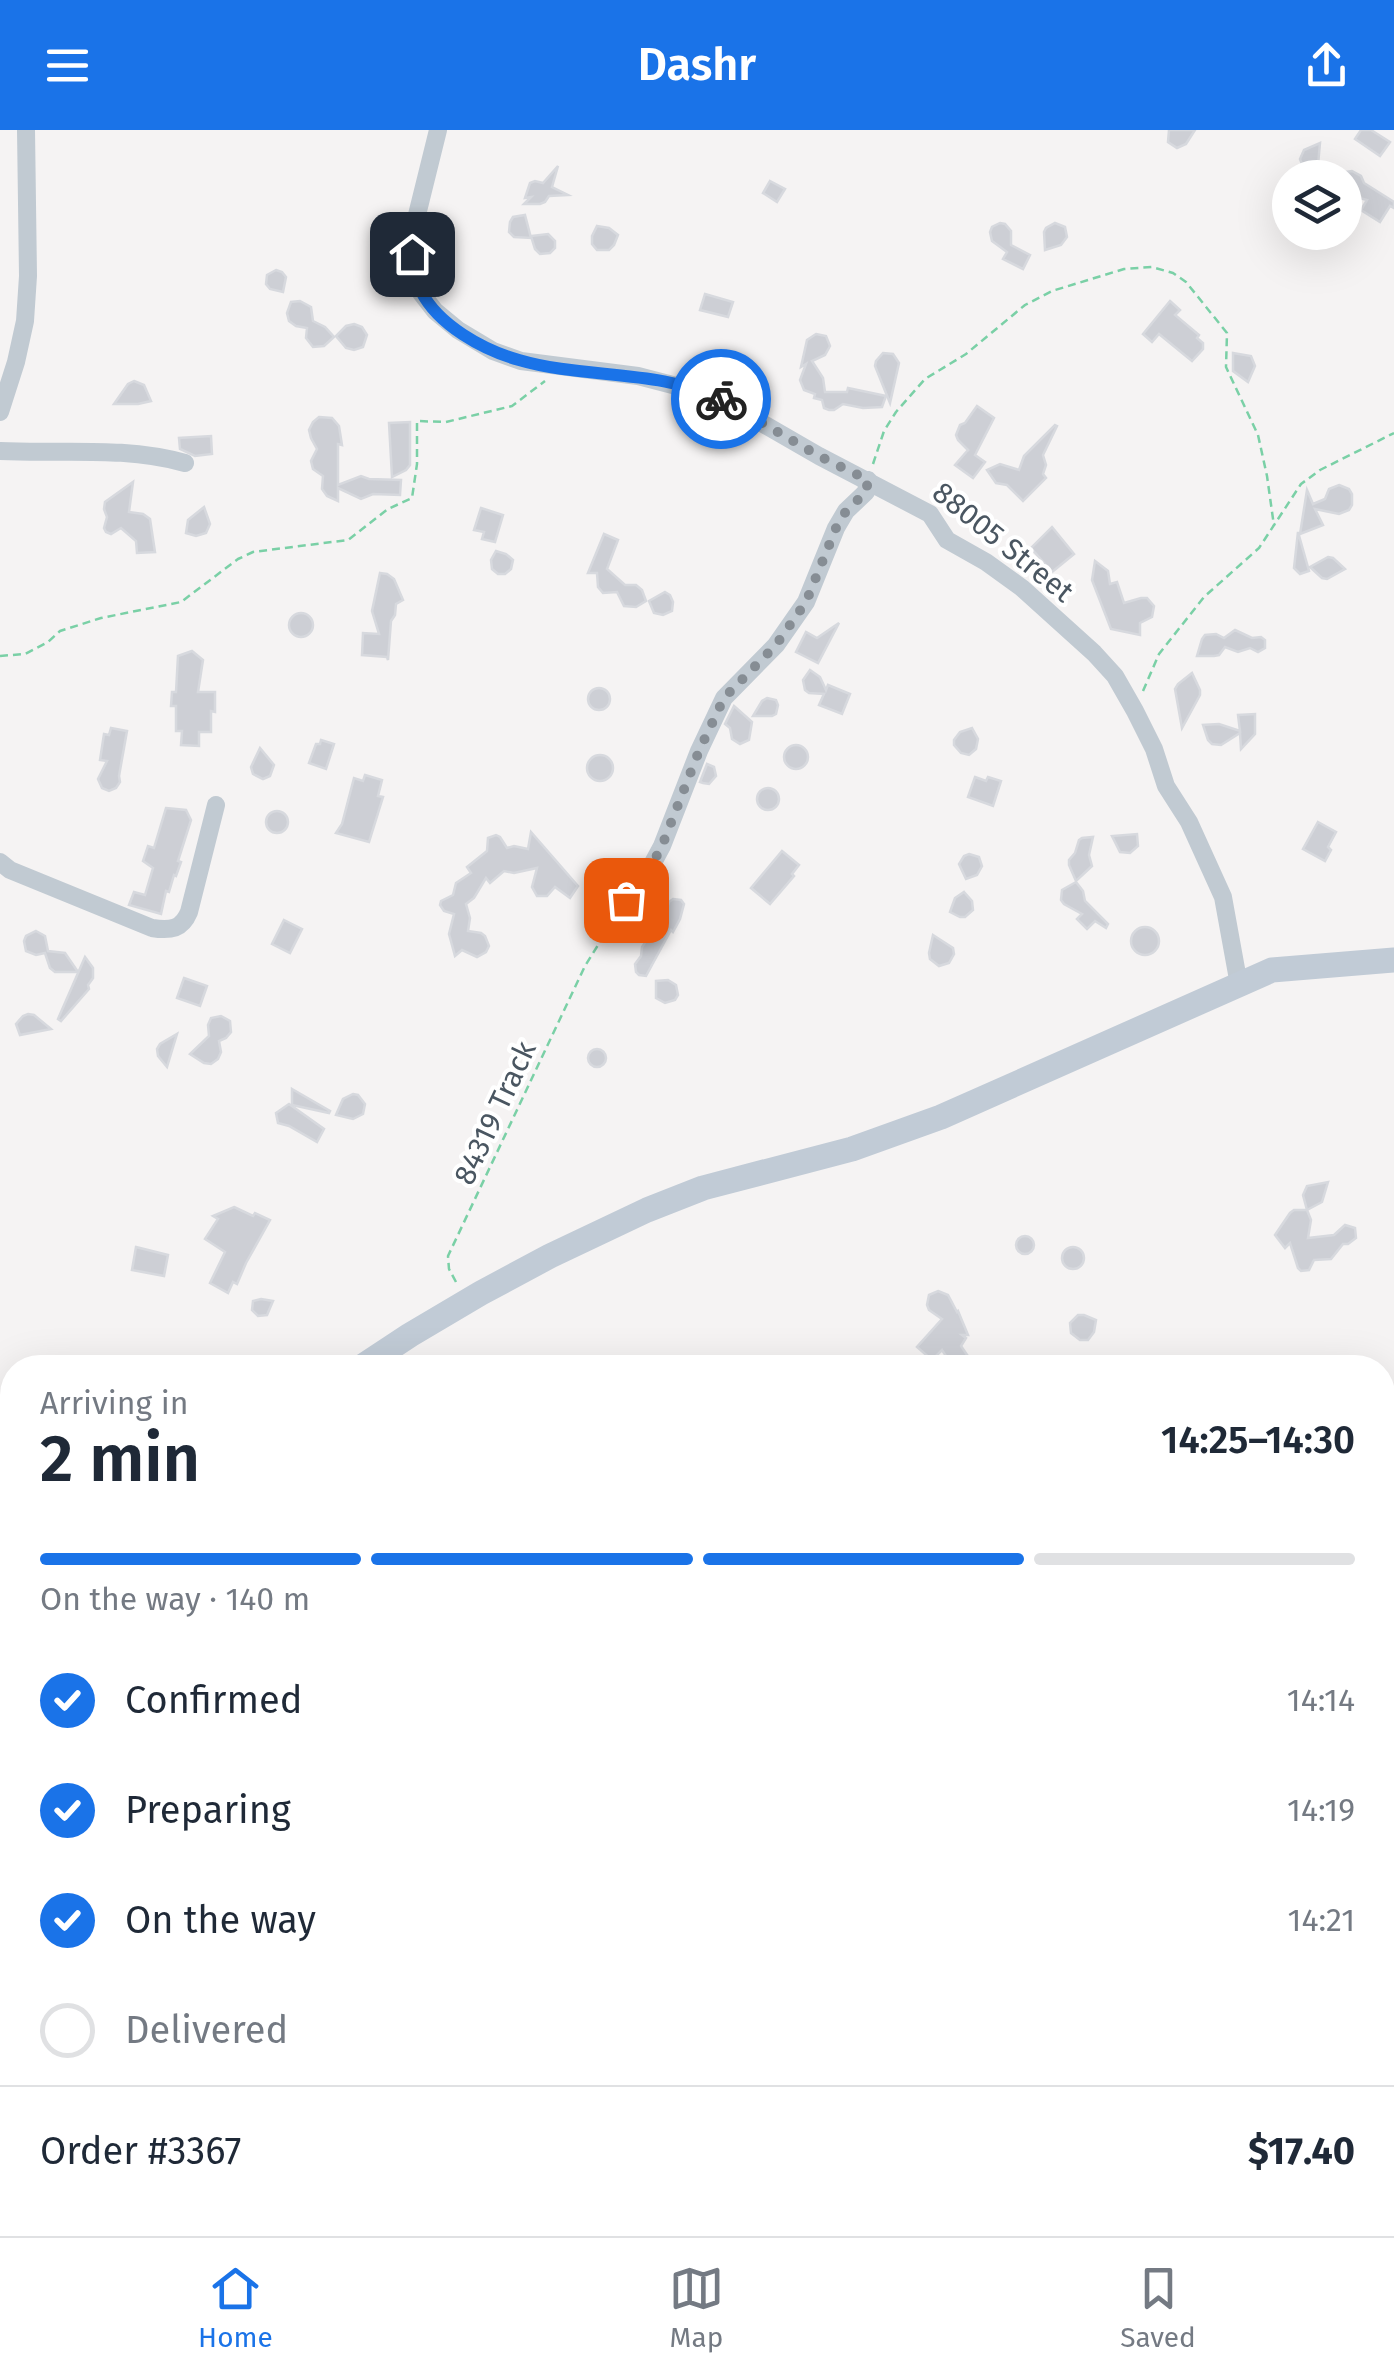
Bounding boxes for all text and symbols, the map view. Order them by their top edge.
icon: menu [40,38,95,93]
text: Dashr [638,38,756,92]
icon: share [1299,38,1354,93]
map controls [1272,160,1362,250]
button: layers [1272,160,1362,250]
pin [370,212,455,297]
icon: home [385,227,440,282]
courier [671,349,771,449]
icon: bike [694,372,749,427]
street label: 88005 Street [925,474,1081,610]
pin [584,858,669,943]
icon: bag [599,873,654,928]
street label: 84319 Track [446,1035,544,1190]
text: Arriving in [40,1384,188,1422]
text: 14:25–14:30 [1161,1417,1355,1463]
text: 2 min [40,1420,200,1498]
text: On the way · 140 m [40,1580,310,1618]
icon: check [40,1673,95,1728]
text: Confirmed [125,1677,303,1723]
text: 14:14 [1287,1681,1355,1719]
icon: check [40,1783,95,1838]
text: Preparing [125,1787,291,1833]
text: 14:19 [1287,1791,1355,1829]
icon: check [40,1893,95,1948]
text: On the way [125,1897,316,1943]
text: 14:21 [1288,1901,1355,1939]
text: Delivered [125,2007,288,2053]
text: Order #3367 [40,2128,241,2174]
text: $17.40 [1248,2128,1355,2174]
tab: Home [198,2261,273,2354]
tab: Map [669,2261,724,2354]
tab: Saved [1120,2261,1196,2354]

